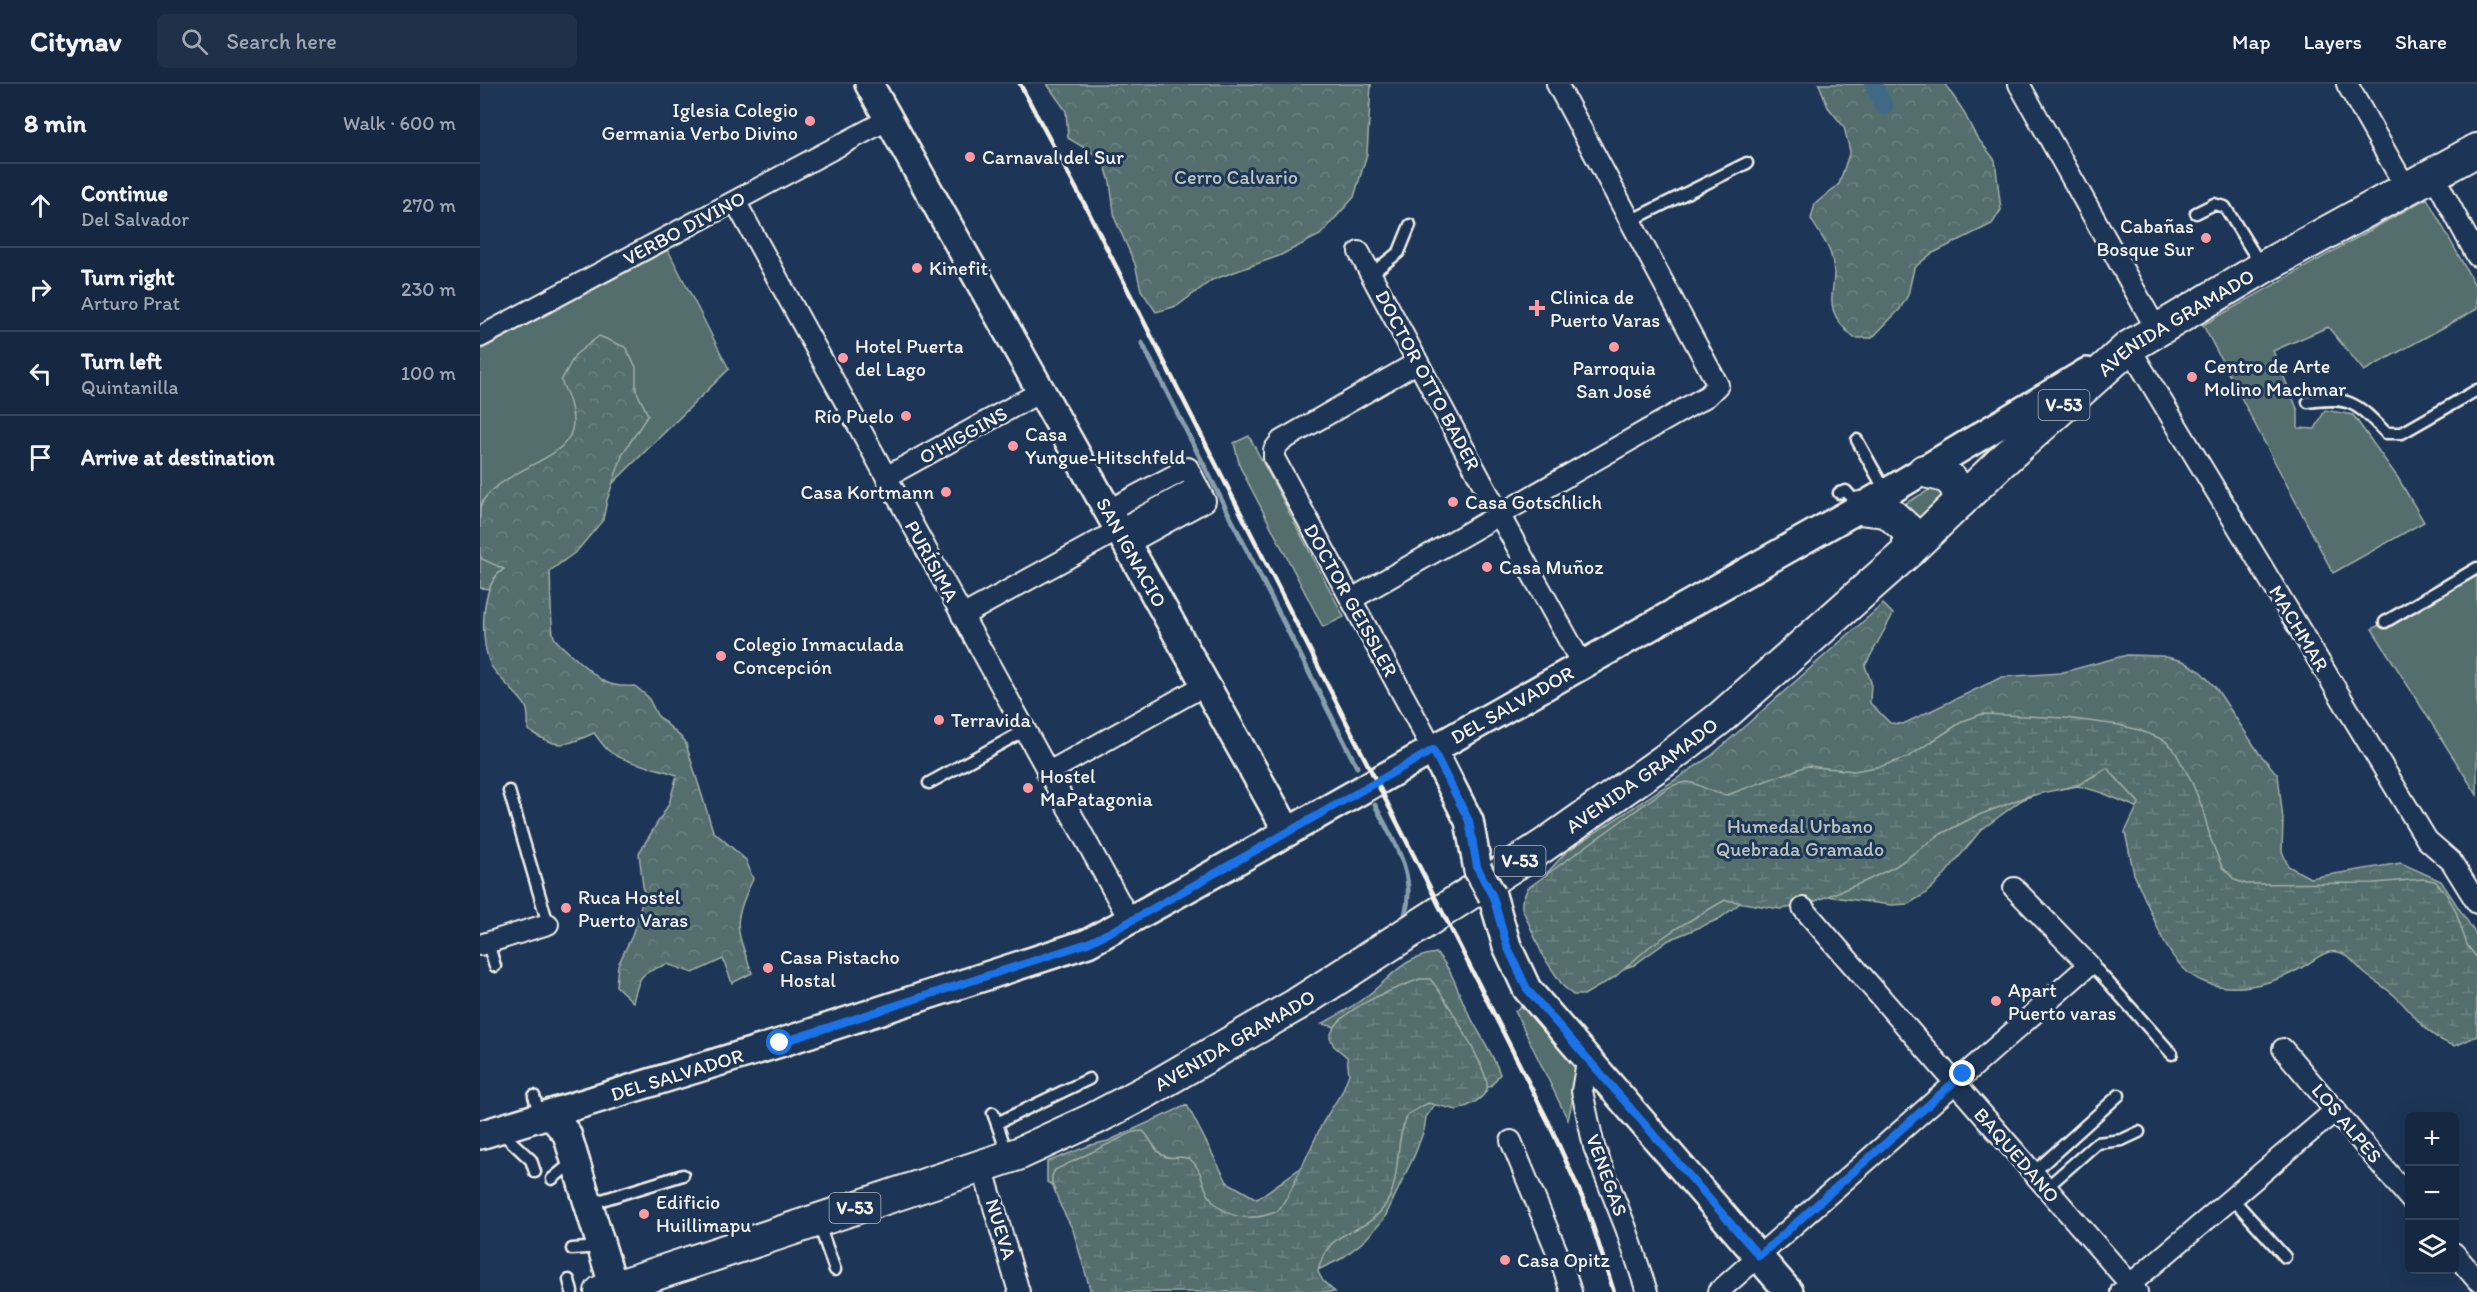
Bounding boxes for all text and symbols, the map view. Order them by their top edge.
search box [157,14,577,68]
text: Citynav [30,24,121,58]
icon: search [178,25,211,58]
text: Search here [226,28,337,55]
text: Map [2232,29,2271,54]
text: Layers [2304,29,2362,54]
text: Share [2395,29,2447,54]
place label: Iglesia Colegio Germania Verbo Divino [602,98,798,145]
text: 8 min [24,107,86,139]
text: Walk · 600 m [343,111,456,135]
marker: Iglesia Colegio Germania Verbo Divino [803,114,817,128]
place label: Carnaval del Sur [982,145,1124,169]
marker: Carnaval del Sur [963,150,977,164]
park label: Cerro Calvario [1174,165,1298,189]
text: Continue [81,180,168,207]
street label: VERBO DIVINO [619,186,749,270]
icon: ahead [24,189,57,222]
text: 270 m [402,193,456,217]
text: Del Salvador [81,207,189,231]
place label: Cabañas Bosque Sur [2096,214,2194,261]
marker: Cabañas Bosque Sur [2199,231,2213,245]
place label: Kinefit [929,256,988,280]
marker: Kinefit [910,261,924,275]
street label: AVENIDA GRAMADO [2092,263,2258,382]
text: Turn right [81,264,175,291]
icon: right [24,273,57,306]
text: 230 m [401,277,456,301]
place label: Clinica de Puerto Varas [1550,285,1660,332]
street label: DOCTOR OTTO BADER [1370,286,1486,474]
text: Arturo Prat [81,291,180,315]
marker: Clinica de Puerto Varas [1528,299,1546,317]
place label: Hotel Puerta del Lago [855,334,964,381]
marker: Parroquia San José [1607,340,1621,354]
text: Turn left [81,348,162,375]
marker: Hotel Puerta del Lago [836,351,850,365]
place label: Centro de Arte Molino Machmar [2204,354,2346,401]
place label: Parroquia San José [1572,356,1656,403]
icon: left [24,357,57,390]
text: 100 m [401,361,456,385]
marker: Centro de Arte Molino Machmar [2185,370,2199,384]
text: Quintanilla [81,375,178,399]
road number: V-53 [2038,390,2090,420]
street label: O'HIGGINS [915,401,1011,469]
place label: Río Puelo [814,404,894,428]
marker: Río Puelo [899,409,913,423]
place label: Casa Yungue-Hitschfeld [1025,422,1186,469]
marker: Casa Yungue-Hitschfeld [1006,439,1020,453]
icon: arrive [24,441,57,474]
text: Arrive at destination [81,444,275,471]
place label: Casa Kortmann [801,480,934,504]
marker: Casa Kortmann [939,485,953,499]
place label: Casa Gotschlich [1465,490,1602,514]
street label: SAN IGNACIO [1091,493,1172,612]
marker: Casa Gotschlich [1446,495,1460,509]
street label: PURÍSIMA [900,516,964,606]
street label: DOCTOR GEISSLER [1299,519,1403,681]
place label: Casa Muñoz [1499,555,1604,579]
marker: Casa Muñoz [1480,560,1494,574]
street label: MACHMAR [2264,581,2334,676]
place label: Colegio Inmaculada Concepción [733,632,904,679]
marker: Colegio Inmaculada Concepción [714,649,728,663]
street label: DEL SALVADOR [1446,660,1578,749]
place label: Terravida [951,708,1031,732]
street label: AVENIDA GRAMADO [1561,712,1722,838]
marker: Terravida [932,713,946,727]
place label: Hostel MaPatagonia [1040,764,1153,811]
marker: Hostel MaPatagonia [1021,781,1035,795]
park label: Humedal Urbano Quebrada Gramado [1716,814,1884,861]
road number: V-53 [1494,846,1546,876]
place label: Ruca Hostel Puerto Varas [578,885,688,932]
marker: Ruca Hostel Puerto Varas [559,901,573,915]
place label: Casa Pistacho Hostal [780,945,900,992]
marker: Casa Pistacho Hostal [761,961,775,975]
place label: Apart Puerto varas [2008,978,2117,1025]
street label: AVENIDA GRAMADO [1150,984,1319,1096]
marker: Apart Puerto varas [1989,994,2003,1008]
route start [766,1029,792,1055]
street label: DEL SALVADOR [608,1043,746,1106]
route end [1949,1060,1975,1086]
street label: LOS ALPES [2307,1078,2387,1168]
street label: BAQUEDANO [1969,1102,2065,1208]
map controls [2405,1112,2459,1274]
button: + [2405,1112,2459,1166]
street label: VENEGAS [1581,1131,1633,1219]
button: − [2405,1166,2459,1220]
place label: Edificio Huillimapu [656,1190,751,1237]
road number: V-53 [830,1193,880,1223]
street label: NUEVA [980,1196,1022,1263]
marker: Edificio Huillimapu [637,1207,651,1221]
button: layers [2405,1220,2459,1274]
place label: Casa Opitz [1517,1248,1610,1272]
marker: Casa Opitz [1498,1253,1512,1267]

